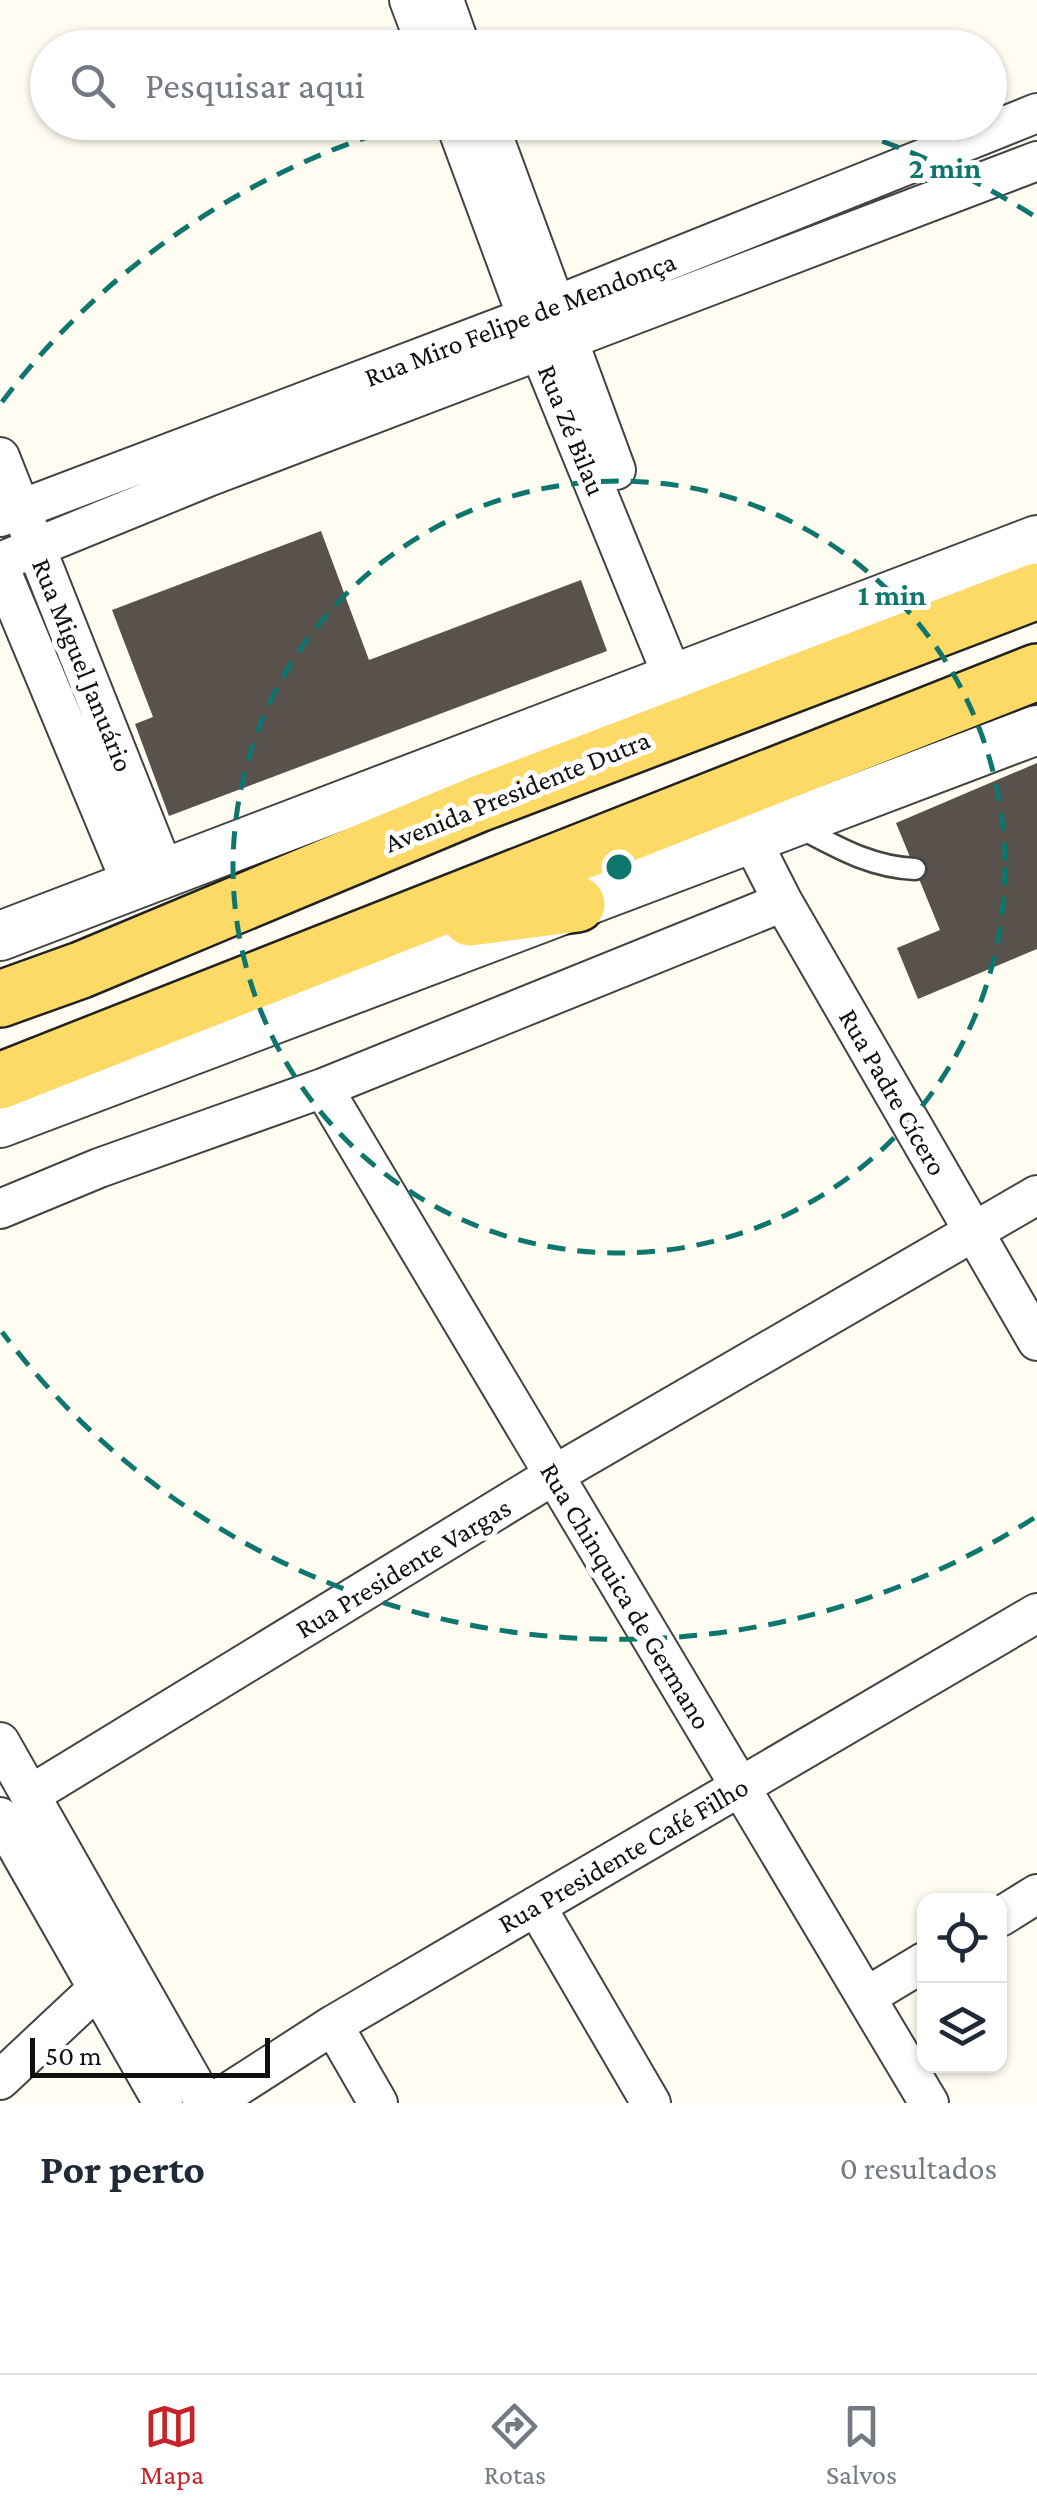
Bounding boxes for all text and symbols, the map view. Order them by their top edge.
search box [30,30,1007,140]
icon: search [65,58,120,113]
text: Pesquisar aqui [145,64,365,106]
text: 2 min [909,151,981,184]
street label: Rua Miro Felipe de Mendonça [360,245,680,393]
street label: Rua Zé Bilau [532,360,612,500]
street label: Rua Miguel Januário [26,554,140,776]
text: 1 min [858,578,926,611]
street label: Avenida Presidente Dutra [380,724,654,858]
centre of rings [601,849,637,885]
street label: Rua Padre Cícero [833,1003,953,1181]
street label: Rua Chinquica de Germano [534,1457,718,1735]
street label: Rua Presidente Vargas [290,1492,516,1644]
street label: Rua Presidente Café Filho [493,1771,753,1939]
map controls [917,1893,1007,2073]
button: locate [917,1893,1007,1983]
button: layers [917,1983,1007,2073]
scale bar [30,2033,270,2078]
text: 50 m [45,2040,102,2071]
text: Por perto [40,2145,205,2192]
text: 0 resultados [840,2150,997,2186]
tab: Mapa [140,2399,204,2490]
tab: Rotas [484,2399,546,2490]
tab: Salvos [826,2399,897,2490]

